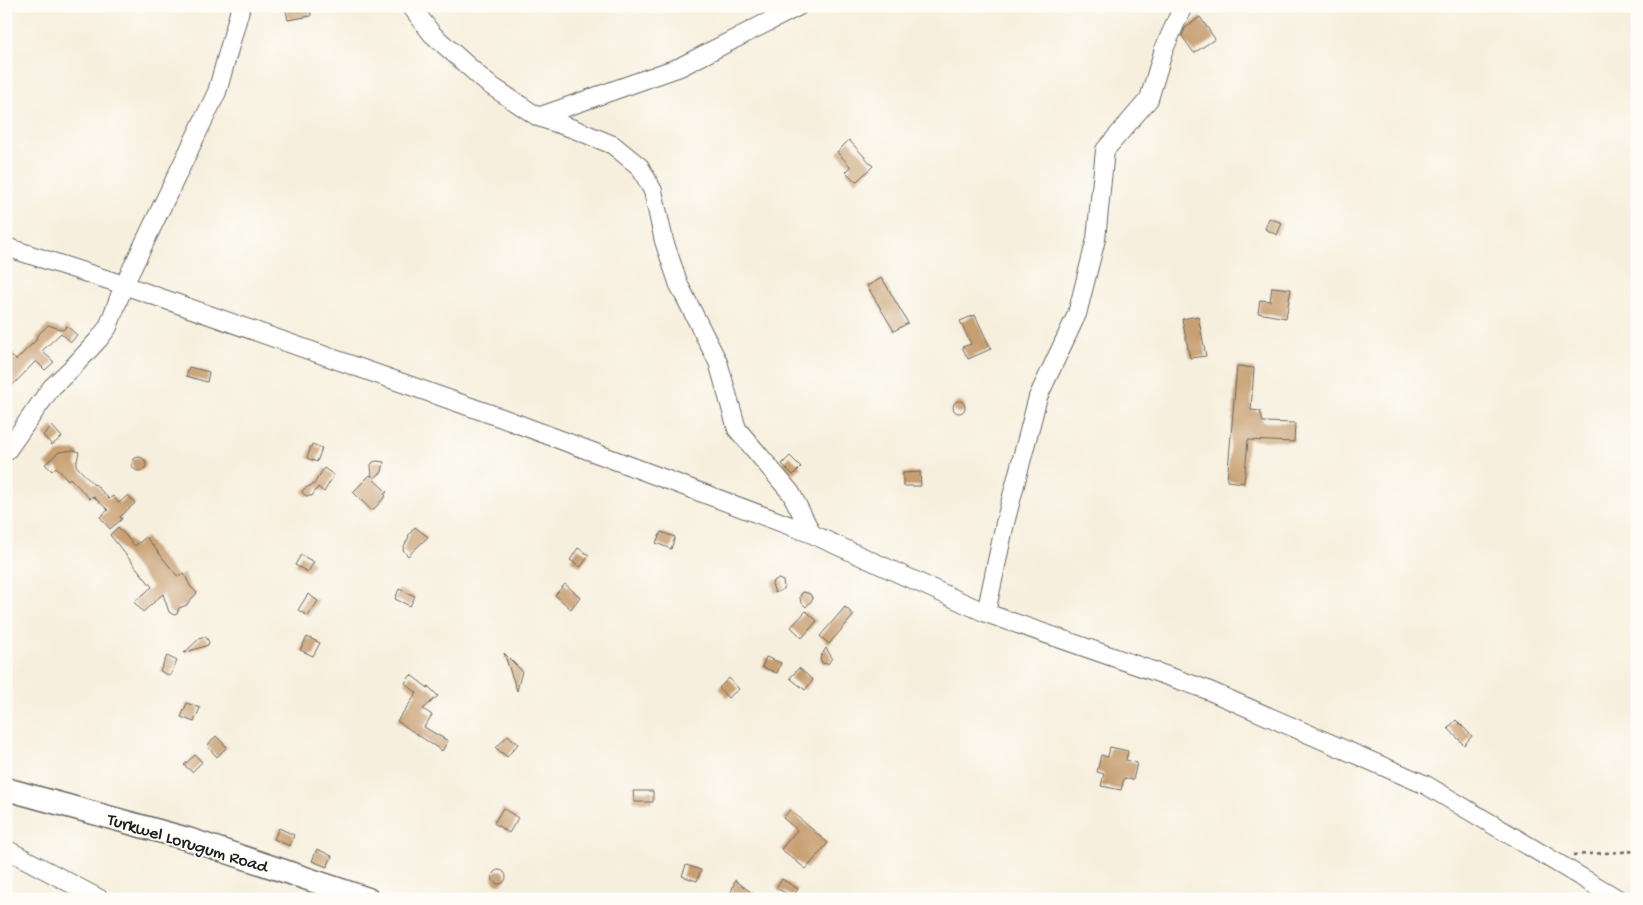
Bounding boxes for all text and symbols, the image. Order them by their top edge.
street label: Turkwel Lorugum Road [103,810,272,879]

